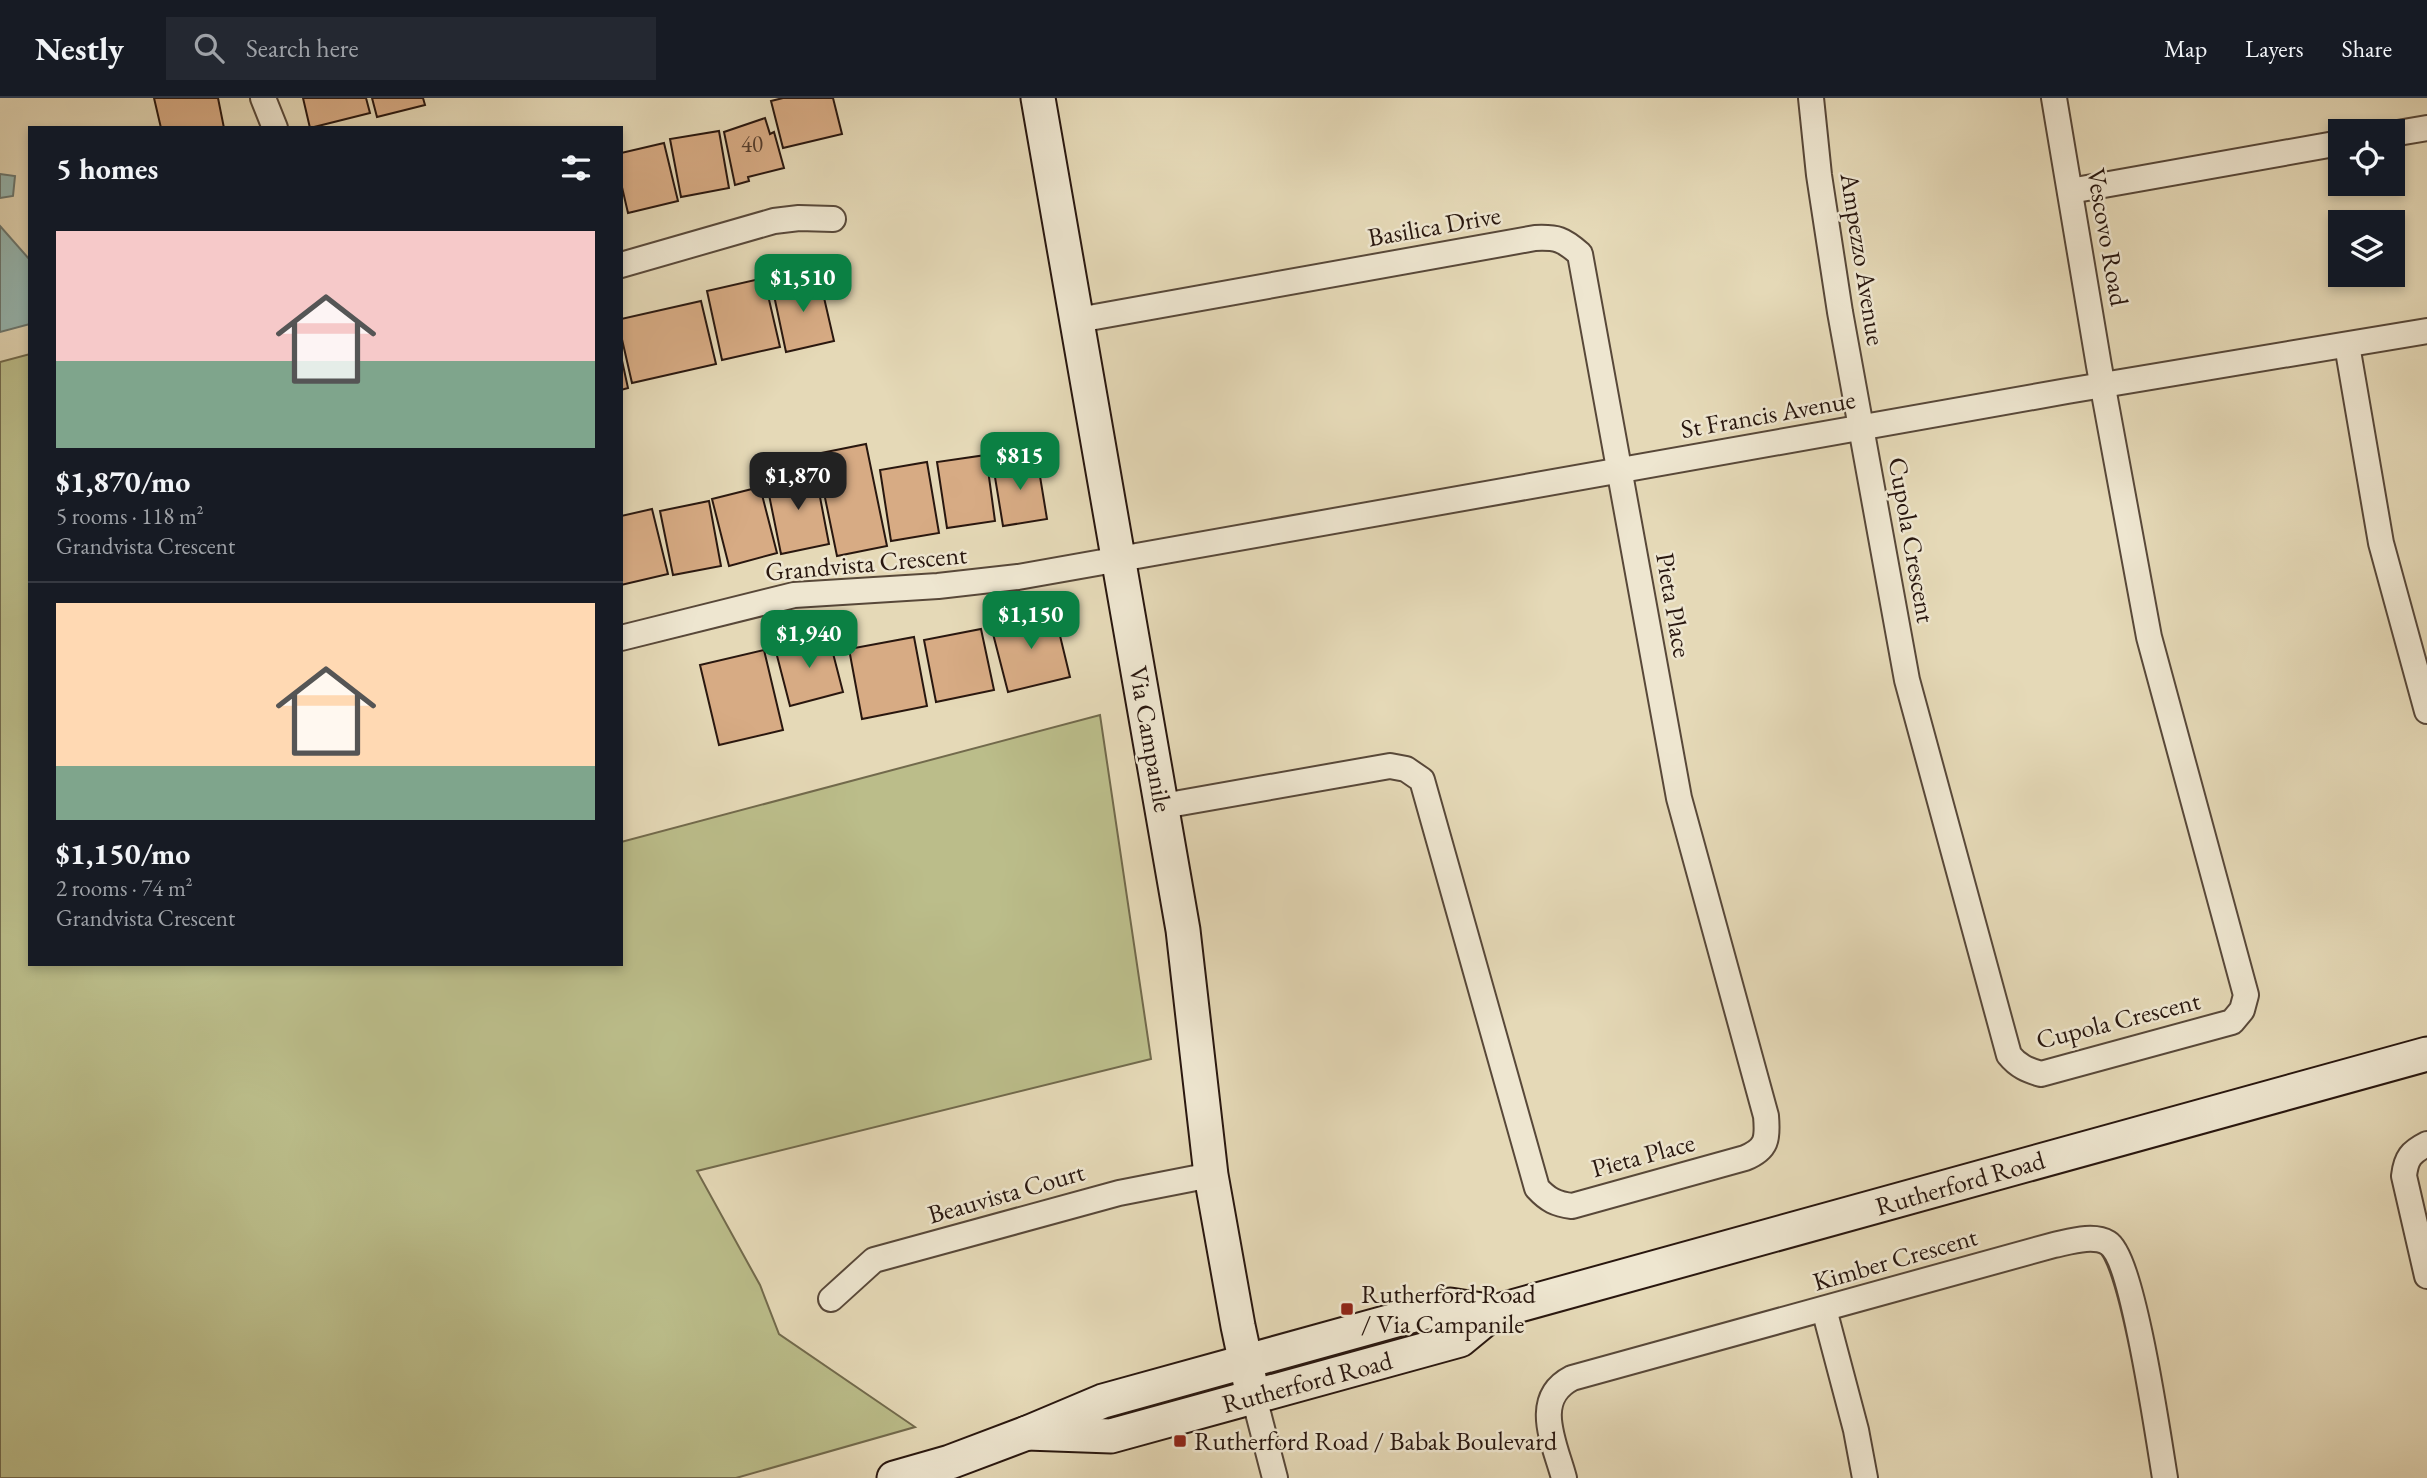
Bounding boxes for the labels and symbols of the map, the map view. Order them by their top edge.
house number: 40 [741,129,763,159]
street label: Vescovo Road [2079,166,2137,309]
street label: Ampezzo Avenue [1832,169,1893,348]
street label: Basilica Drive [1365,198,1503,254]
pin: $1,510 [746,254,860,314]
street label: St Francis Avenue [1678,382,1858,446]
pin: $815 [979,432,1061,492]
pin: $1,870 [741,452,855,512]
street label: Cupola Crescent [1881,454,1943,626]
street label: Grandvista Crescent [764,537,968,589]
street label: Pieta Place [1648,550,1700,660]
pin: $1,150 [974,592,1088,651]
pin: $1,940 [752,610,866,670]
street label: Via Campanile [1121,663,1181,815]
street label: Cupola Crescent [2033,983,2203,1057]
street label: Pieta Place [1588,1125,1698,1185]
street label: Rutherford Road [1871,1142,2049,1223]
street label: Beauvista Court [924,1154,1088,1232]
street label: Kimber Crescent [1809,1219,1981,1299]
place label: Rutherford Road / Via Campanile [1361,1277,1536,1341]
marker: Rutherford Road / Via Campanile [1339,1301,1355,1317]
street label: Rutherford Road [1218,1343,1397,1421]
place label: Rutherford Road / Babak Boulevard [1194,1424,1558,1458]
marker: Rutherford Road / Babak Boulevard [1172,1433,1188,1449]

